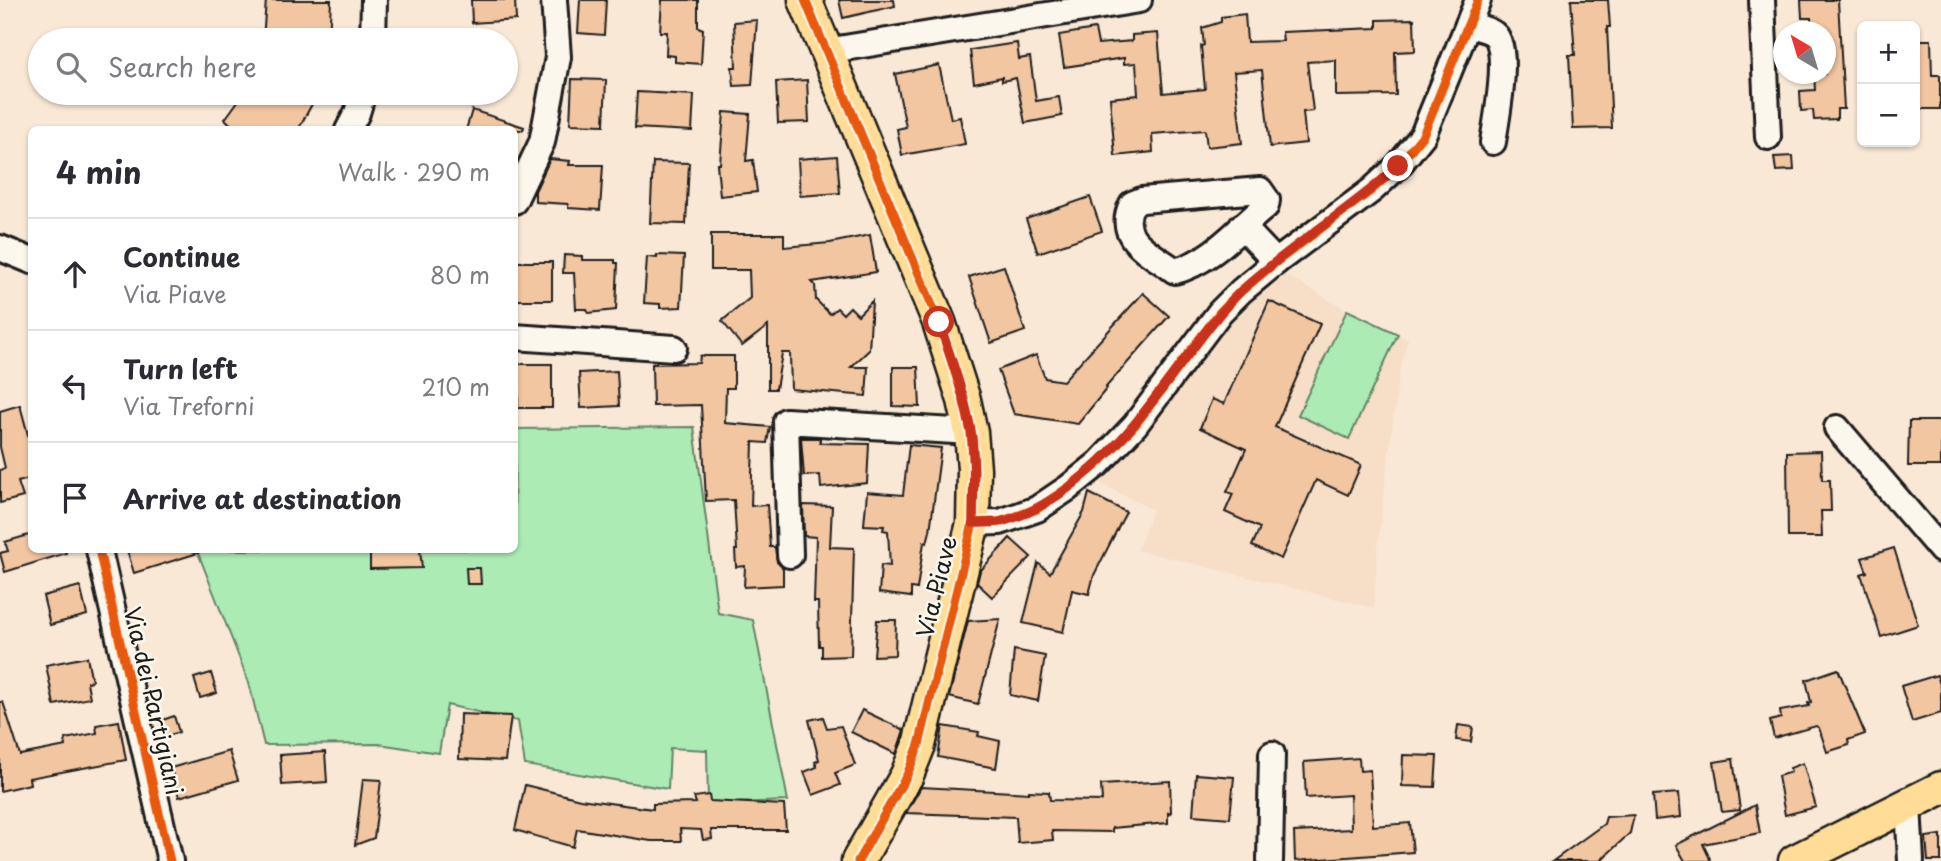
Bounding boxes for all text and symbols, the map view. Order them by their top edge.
north arrow [1773,21,1836,84]
map controls [1857,21,1920,147]
button: + [1857,21,1920,84]
search box [28,28,518,105]
text: Search here [108,47,257,86]
icon: search [52,48,90,86]
button: − [1857,84,1920,147]
text: 4 min [56,149,142,194]
route end [1382,150,1413,181]
text: Walk · 290 m [338,154,490,189]
text: Continue [123,237,240,276]
icon: ahead [56,255,94,293]
text: 80 m [430,257,490,292]
text: Via Piave [123,276,227,311]
route start [923,306,954,337]
text: Turn left [123,349,238,388]
icon: left [56,367,94,405]
text: 210 m [422,369,490,404]
text: Via Treforni [123,388,255,423]
icon: arrive [56,479,94,517]
text: Arrive at destination [123,479,402,518]
street label: Via Piave [906,532,965,641]
street label: Via dei Partigiani [116,603,193,798]

